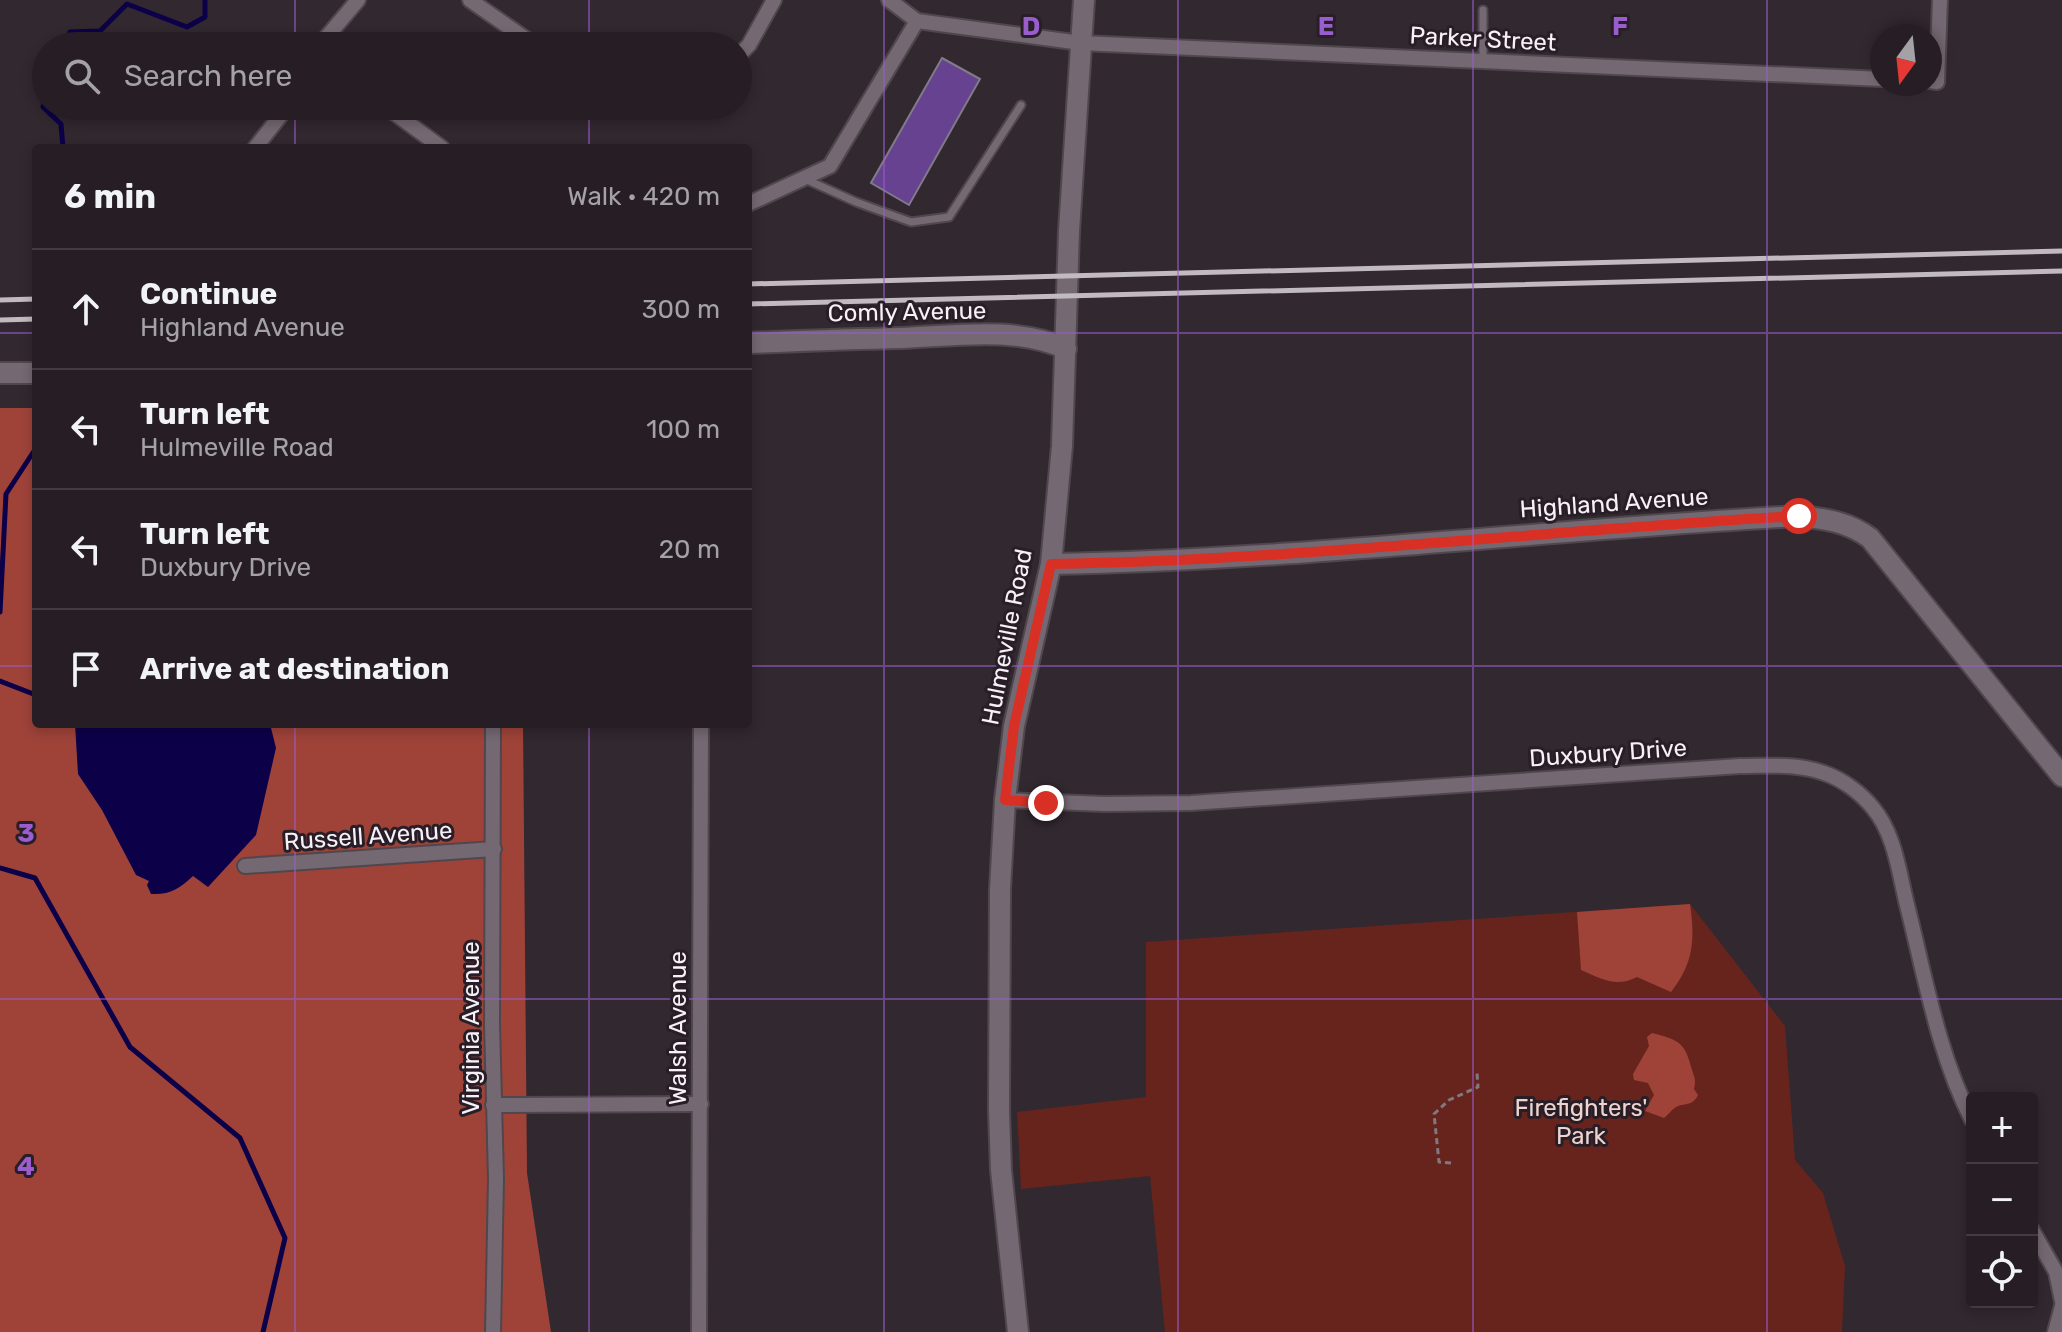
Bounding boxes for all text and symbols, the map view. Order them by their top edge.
text: D [1022,11,1040,42]
text: E [1318,11,1334,42]
text: F [1612,11,1628,42]
street label: Parker Street [1409,21,1557,57]
north arrow [1870,24,1942,96]
search box [32,32,752,120]
icon: search [60,54,104,98]
text: Search here [124,58,292,94]
text: 6 min [64,176,156,217]
text: Walk · 420 m [567,181,720,212]
text: Continue [140,276,277,312]
icon: ahead [64,287,108,331]
text: 300 m [642,294,720,325]
street label: Comly Avenue [827,297,987,327]
text: Highland Avenue [140,312,345,343]
text: Turn left [140,396,270,432]
icon: left [64,407,108,451]
text: 100 m [646,414,720,445]
text: Hulmeville Road [140,432,334,463]
street label: Highland Avenue [1519,482,1709,524]
route start [1781,498,1817,534]
text: Turn left [140,516,270,552]
icon: left [64,527,108,571]
text: 20 m [659,534,720,565]
street label: Hulmeville Road [976,547,1038,727]
text: Duxbury Drive [140,552,311,583]
icon: arrive [64,647,108,691]
text: Arrive at destination [140,651,450,687]
street label: Duxbury Drive [1528,734,1688,772]
route end [1028,785,1064,821]
street label: Russell Avenue [283,816,453,856]
text: 3 [17,818,35,849]
street label: Virginia Avenue [457,941,485,1115]
street label: Walsh Avenue [664,951,692,1105]
map controls [1966,1092,2038,1308]
button: + [1966,1092,2038,1164]
park label: Firefighters' Park [1515,1094,1647,1150]
text: 4 [17,1151,35,1182]
button: − [1966,1164,2038,1236]
button: locate [1966,1236,2038,1308]

